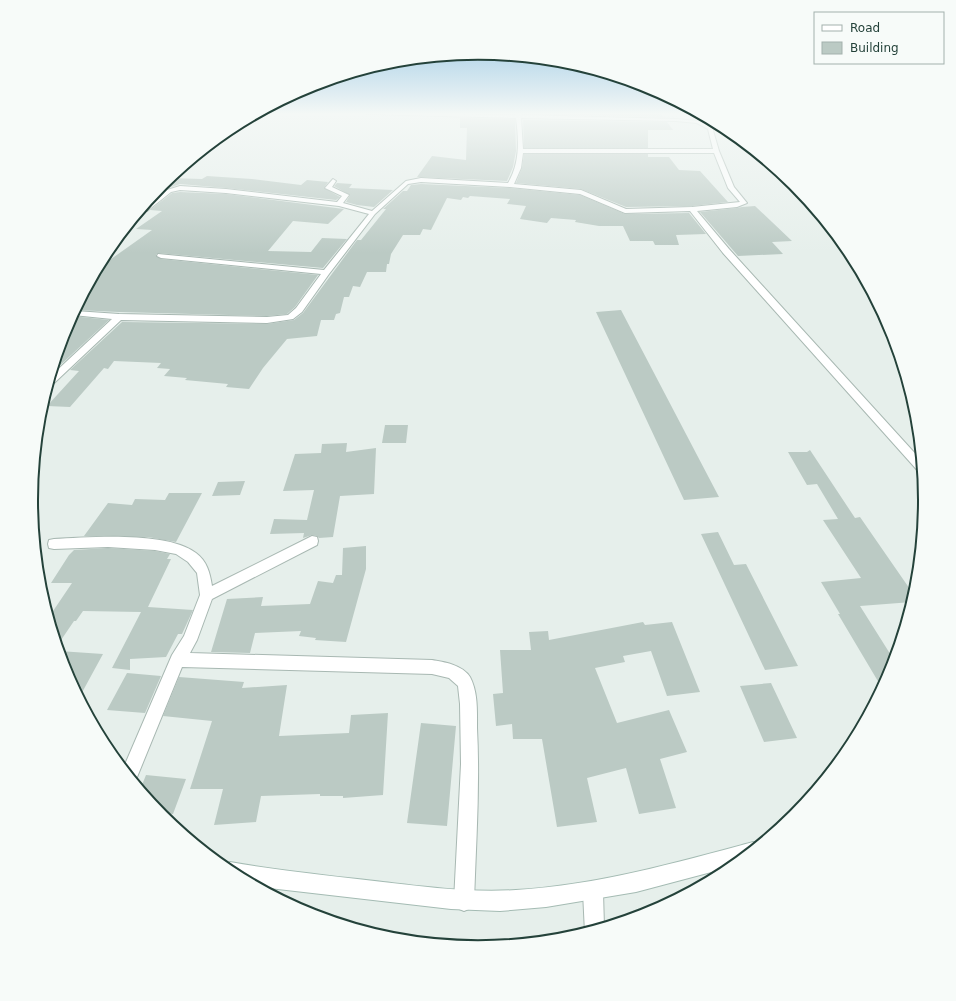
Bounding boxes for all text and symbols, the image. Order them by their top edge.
legend [814,12,944,64]
text: Road [850,21,880,35]
text: Building [850,41,899,55]

